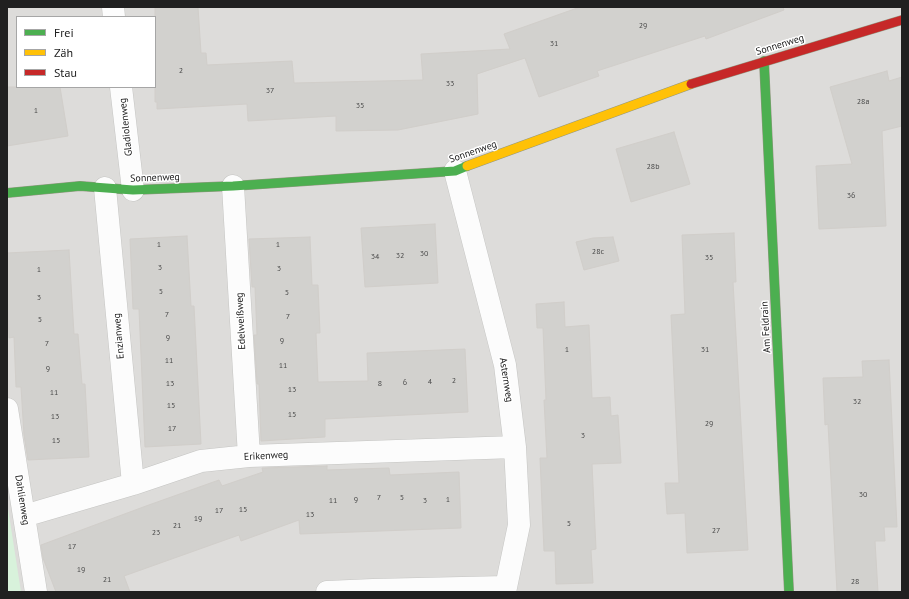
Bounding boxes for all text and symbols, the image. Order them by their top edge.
legend [16,16,156,88]
house number: 29 [639,21,647,31]
text: Frei [54,25,74,40]
street label: Sonnenweg [754,32,806,58]
house number: 31 [550,39,558,49]
text: Zäh [54,45,73,60]
text: Stau [54,65,77,80]
house number: 2 [179,66,183,76]
house number: 33 [446,79,454,89]
house number: 37 [266,86,274,96]
street label: Gladiolenweg [117,97,135,157]
house number: 28a [857,97,869,107]
house number: 35 [356,101,364,111]
house number: 1 [34,106,38,116]
street label: Sonnenweg [448,138,498,166]
house number: 28b [646,162,660,172]
street label: Sonnenweg [130,171,180,185]
house number: 36 [847,191,855,201]
house number: 1 [157,240,161,250]
house number: 1 [276,240,280,250]
house number: 28c [592,247,604,257]
house number: 30 [420,249,428,259]
house number: 32 [396,251,404,261]
house number: 34 [371,252,379,262]
house number: 35 [705,253,713,263]
house number: 3 [158,263,162,273]
house number: 3 [277,264,281,274]
house number: 1 [37,265,41,275]
house number: 5 [159,287,163,297]
house number: 5 [285,288,289,298]
street label: Edelweißweg [234,292,248,350]
house number: 3 [37,293,41,303]
street label: Am Feldrain [759,301,773,353]
house number: 7 [165,310,169,320]
house number: 7 [286,312,290,322]
street label: Enzianweg [111,313,127,359]
house number: 5 [38,315,42,325]
house number: 9 [166,333,170,343]
house number: 9 [280,336,284,346]
house number: 7 [45,339,49,349]
house number: 1 [565,345,569,355]
house number: 31 [701,345,709,355]
house number: 11 [165,356,173,366]
street label: Asternweg [497,357,515,403]
house number: 11 [279,361,287,371]
house number: 9 [46,364,50,374]
house number: 2 [452,376,456,386]
house number: 4 [428,377,432,387]
house number: 6 [403,378,407,388]
house number: 13 [166,379,174,389]
house number: 8 [378,379,382,389]
house number: 13 [288,385,296,395]
house number: 11 [50,388,58,398]
house number: 32 [853,397,861,407]
house number: 15 [167,401,175,411]
house number: 15 [288,410,296,420]
house number: 13 [51,412,59,422]
house number: 29 [705,419,713,429]
house number: 17 [168,424,176,434]
house number: 3 [581,431,585,441]
house number: 15 [52,436,60,446]
street label: Erikenweg [244,449,288,463]
street label: Dahlienweg [12,474,32,526]
house number: 30 [859,490,867,500]
house number: 7 [377,493,381,503]
house number: 5 [400,493,404,503]
house number: 9 [354,495,358,505]
house number: 1 [446,495,450,505]
house number: 11 [329,496,337,506]
house number: 3 [423,496,427,506]
house number: 15 [239,505,247,515]
house number: 17 [215,506,223,516]
house number: 13 [306,510,314,520]
house number: 19 [194,514,202,524]
house number: 5 [567,519,571,529]
house number: 21 [173,521,181,531]
house number: 27 [712,526,720,536]
house number: 23 [152,528,160,538]
house number: 17 [68,542,76,552]
house number: 19 [77,565,85,575]
house number: 21 [103,575,111,585]
house number: 28 [851,577,859,587]

